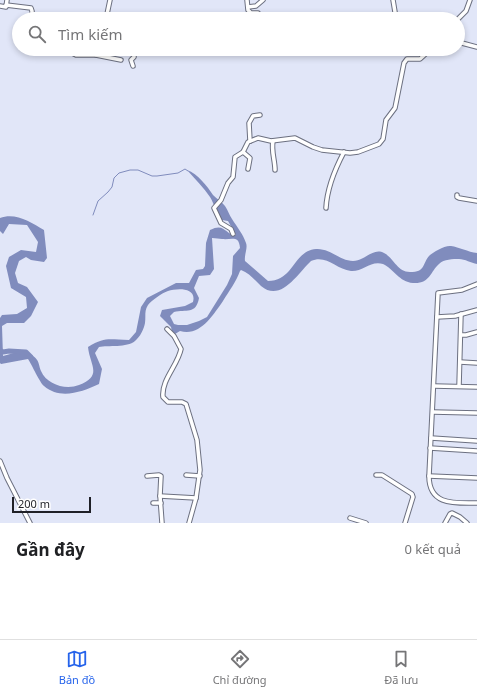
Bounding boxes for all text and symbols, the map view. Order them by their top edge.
search box [12,12,465,56]
icon: search [26,23,48,45]
text: Tìm kiếm [58,24,123,44]
scale bar [12,495,91,514]
text: 200 m [18,496,50,511]
text: Gần đây [16,538,85,561]
text: 0 kết quả [405,540,461,558]
tab: Bản đồ [59,648,95,687]
tab: Chỉ đường [213,648,267,687]
tab: Đã lưu [384,648,418,687]

